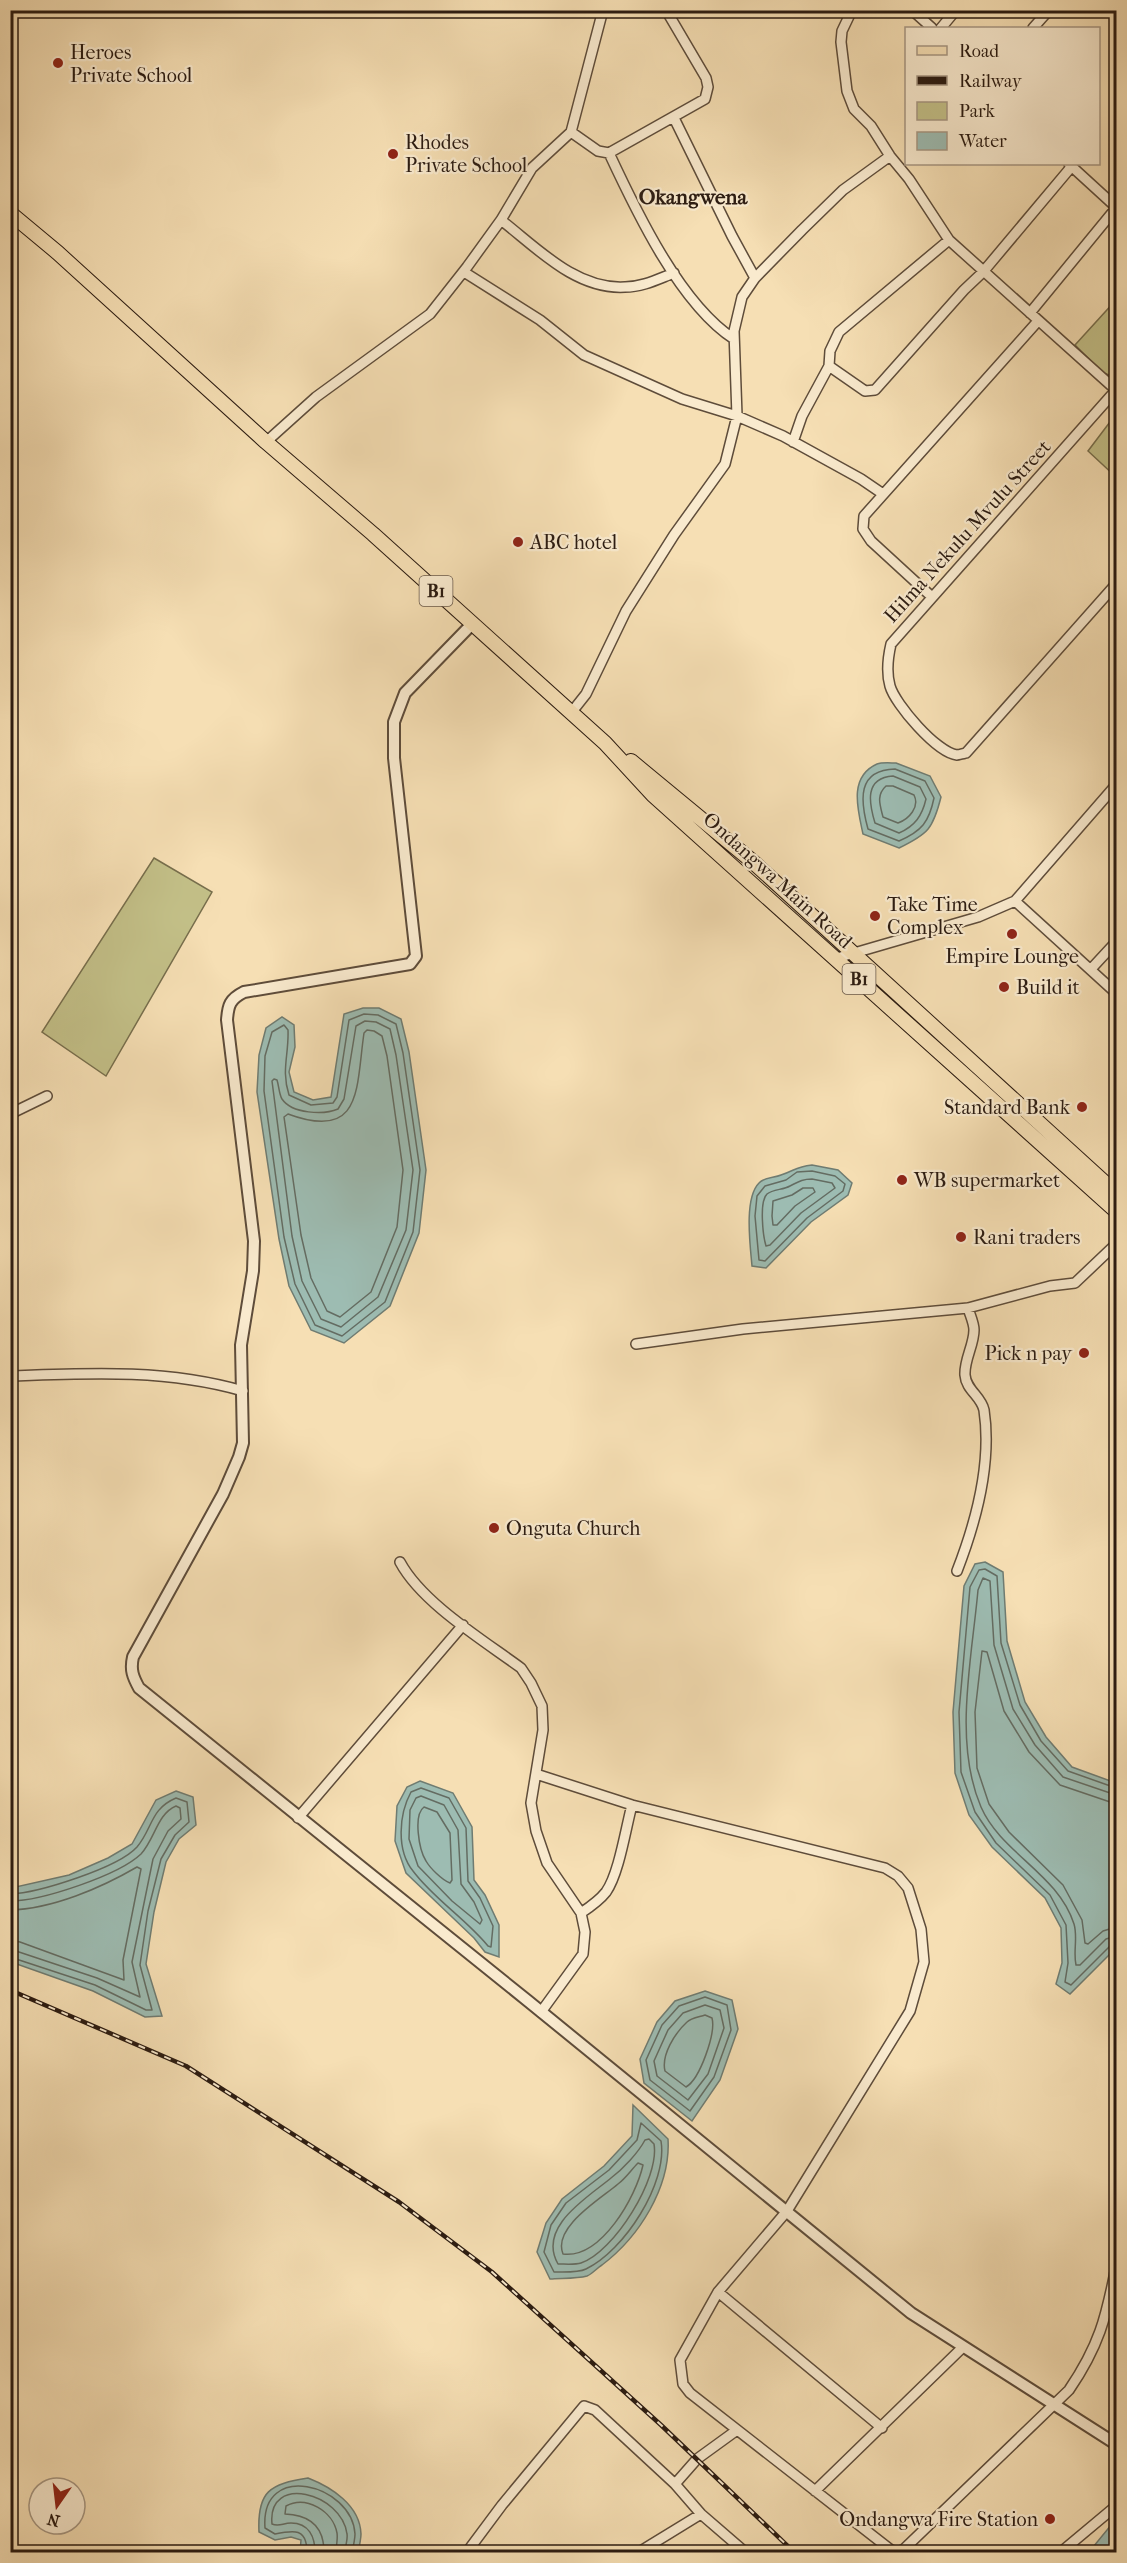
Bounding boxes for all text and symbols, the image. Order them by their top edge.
legend [905,27,1100,165]
place label: Heroes Private School [70,41,193,87]
text: Road [959,41,999,62]
marker: Heroes Private School [51,56,65,70]
text: Railway [959,71,1023,92]
text: Park [959,101,996,122]
place label: Rhodes Private School [405,131,528,177]
text: Water [958,131,1007,152]
marker: Rhodes Private School [386,147,400,161]
district label: Okangwena [639,185,748,209]
street label: Hilma Nekulu Mvulu Street [879,435,1055,627]
place label: ABC hotel [529,531,618,554]
marker: ABC hotel [511,535,525,549]
road number: B1 [420,576,452,606]
street label: Ondangwa Main Road [699,807,858,954]
place label: Take Time Complex [887,893,978,939]
marker: Take Time Complex [868,909,882,923]
marker: Empire Lounge [1005,927,1019,941]
place label: Empire Lounge [945,945,1079,968]
road number: B1 [842,964,876,994]
place label: Build it [1016,976,1080,999]
marker: Build it [997,980,1011,994]
place label: Standard Bank [944,1096,1071,1119]
marker: Standard Bank [1075,1100,1089,1114]
place label: WB supermarket [913,1169,1060,1192]
marker: WB supermarket [895,1173,909,1187]
place label: Rani traders [973,1226,1080,1249]
marker: Rani traders [954,1230,968,1244]
place label: Pick n pay [984,1342,1073,1365]
marker: Pick n pay [1077,1346,1091,1360]
place label: Onguta Church [506,1517,641,1540]
marker: Onguta Church [487,1521,501,1535]
north arrow [27,2476,87,2536]
place label: Ondangwa Fire Station [839,2508,1038,2531]
text: N [44,2509,62,2531]
marker: Ondangwa Fire Station [1043,2512,1057,2526]

